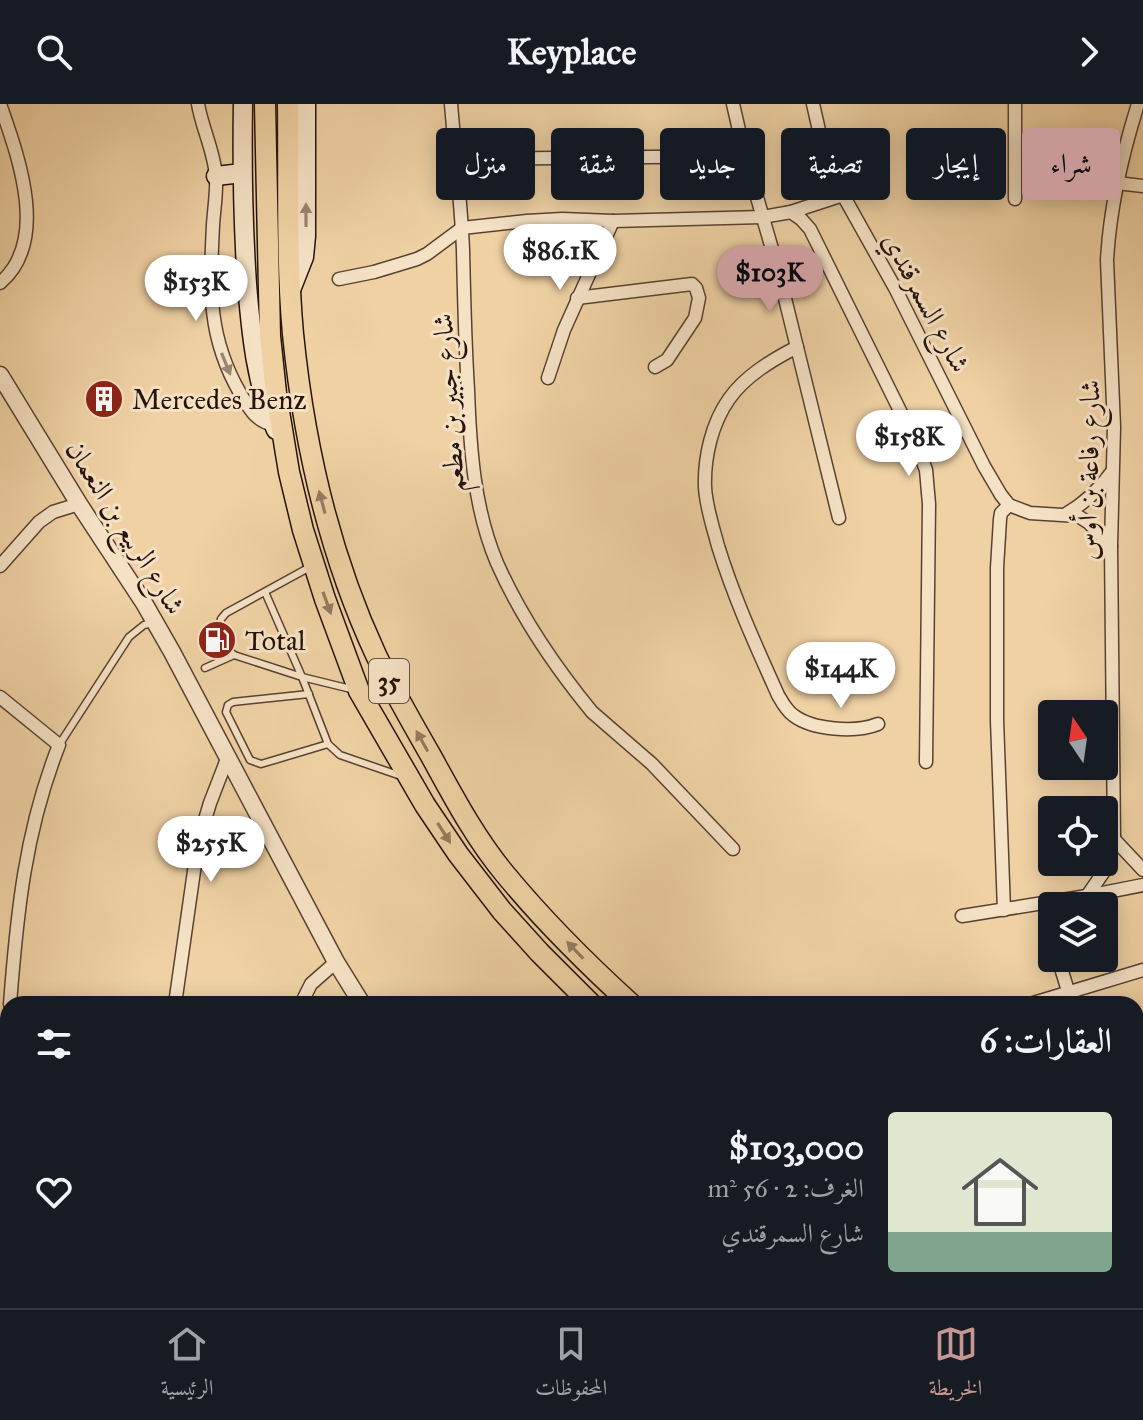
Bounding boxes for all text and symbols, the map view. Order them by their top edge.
icon: search [32,30,76,74]
text: Keyplace [507,30,636,74]
icon: forward [1067,30,1111,74]
chip: منزل [436,128,535,200]
chip: شقة [551,128,644,200]
chip: جديد [660,128,765,200]
chip: تصفية [781,128,890,200]
chip: إيجار [906,128,1006,200]
chip: شراء [1022,128,1120,200]
one-way arrow [300,202,312,227]
pin: $86.1K [495,224,625,292]
street label: شارع السمرقندي [870,226,978,381]
text: $86.1K [522,234,598,266]
pin: $103K [714,246,826,314]
pin: $153K [140,255,252,323]
text: $103K [735,256,805,288]
text: $153K [163,265,229,297]
street label: شارع جبير بن مطعم [425,312,481,494]
one-way arrow [220,352,233,376]
building icon: Mercedes Benz [83,378,125,420]
street label: شارع رفاعة بن أوس [1067,379,1114,561]
place label: Mercedes Benz [132,382,306,417]
pin: $158K [853,410,965,478]
text: $158K [874,420,944,452]
street label: شارع الربيع بن النعمان [51,434,193,625]
one-way arrow [316,490,328,515]
one-way arrow [321,591,334,615]
fuel station icon: Total [196,619,238,661]
place label: Total [245,623,306,658]
pin: $144K [785,642,897,710]
text: $144K [804,652,878,684]
road number: 35 [369,659,409,703]
north arrow [1038,700,1118,780]
map controls [1038,700,1118,972]
one-way arrow [415,730,429,752]
button: locate [1038,796,1118,876]
pin: $255K [155,816,267,884]
one-way arrow [437,823,452,844]
text: $255K [176,826,246,858]
button: layers [1038,892,1118,972]
one-way arrow [567,941,585,960]
text: العقارات: 6 [980,1020,1112,1061]
icon: filters [32,1022,76,1066]
text: $103,000 [729,1127,864,1168]
icon: home [952,1144,1048,1240]
icon: heart [32,1170,76,1214]
text: الغرف: 2 · 56 m² [708,1172,864,1204]
text: شارع السمرقندي [721,1217,864,1249]
tab: الرئيسية [161,1322,214,1409]
tab: المحفوظات [535,1322,607,1409]
tab: الخريطة [929,1322,982,1409]

